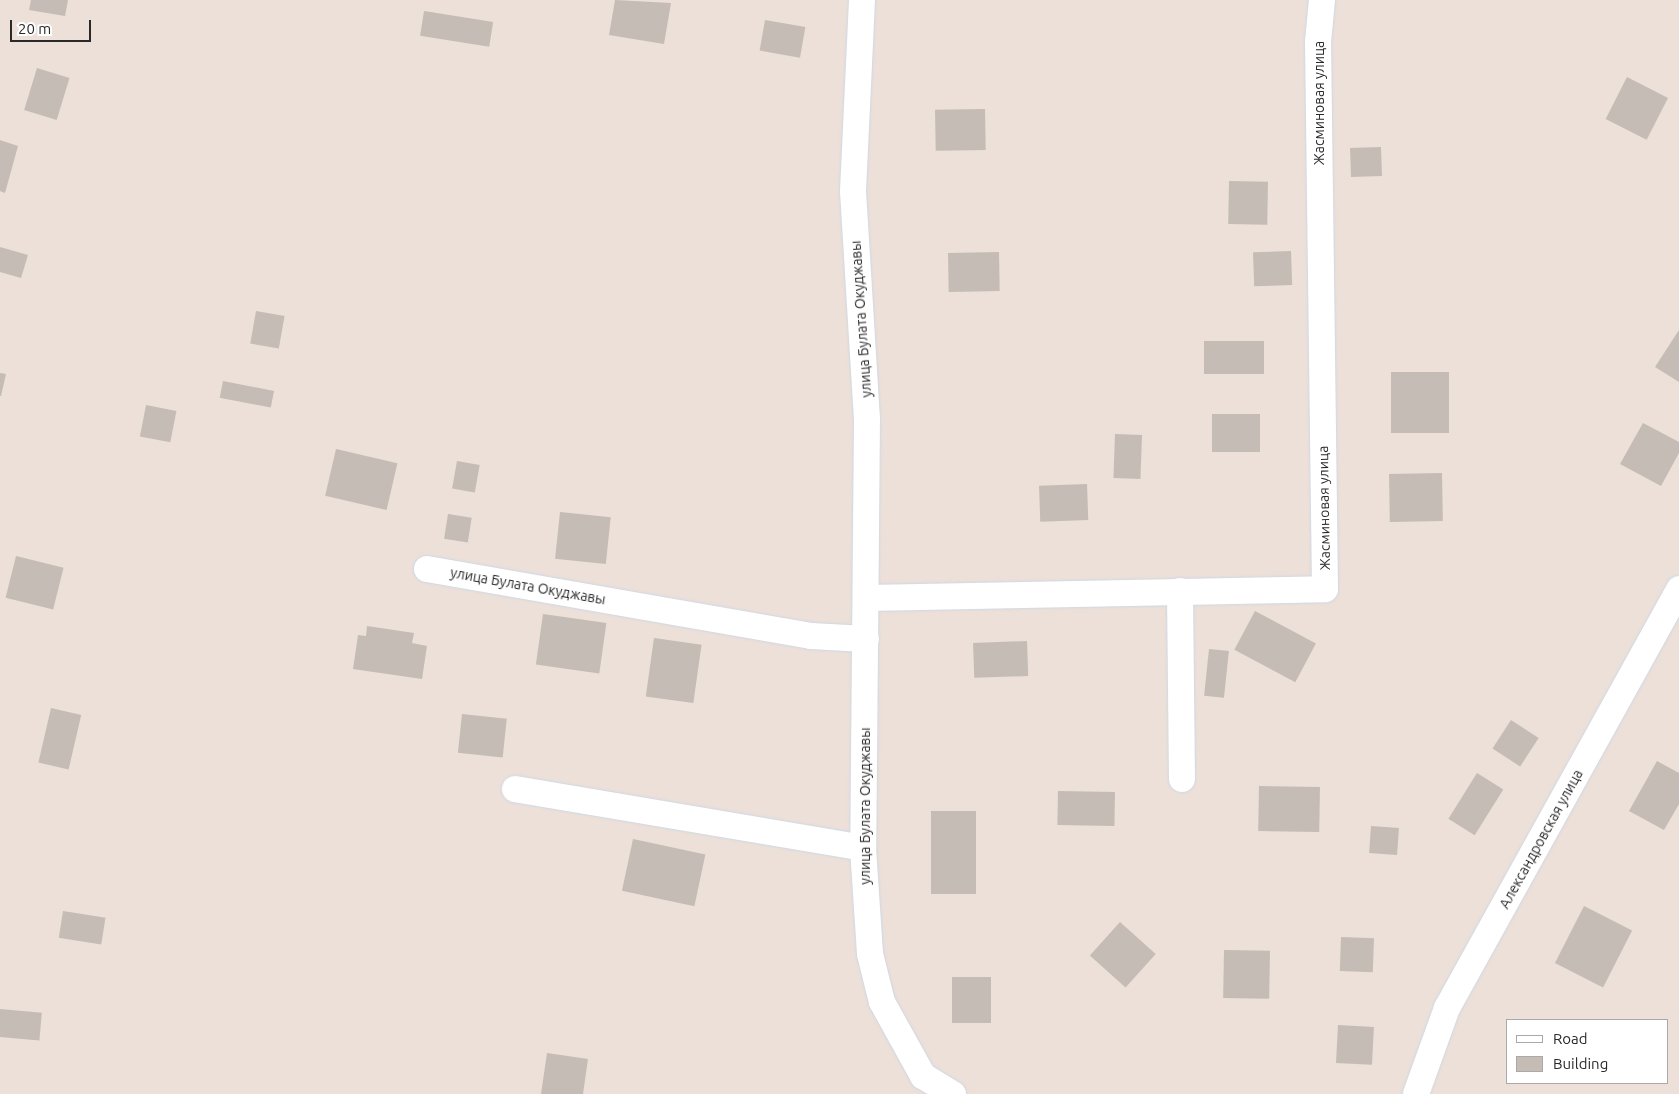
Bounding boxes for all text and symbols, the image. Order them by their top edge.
scale bar [12,10,94,42]
text: 20 m [18,20,51,37]
street label: Жасминовая улица [1311,41,1327,165]
street label: улица Булата Окуджавы [847,240,875,398]
street label: Жасминовая улица [1315,446,1333,570]
street label: улица Булата Окуджавы [449,564,607,608]
street label: улица Булата Окуджавы [857,727,873,885]
street label: Александровская улица [1496,766,1586,912]
legend [1506,1019,1669,1084]
text: Road [1553,1030,1588,1047]
text: Building [1553,1055,1608,1072]

